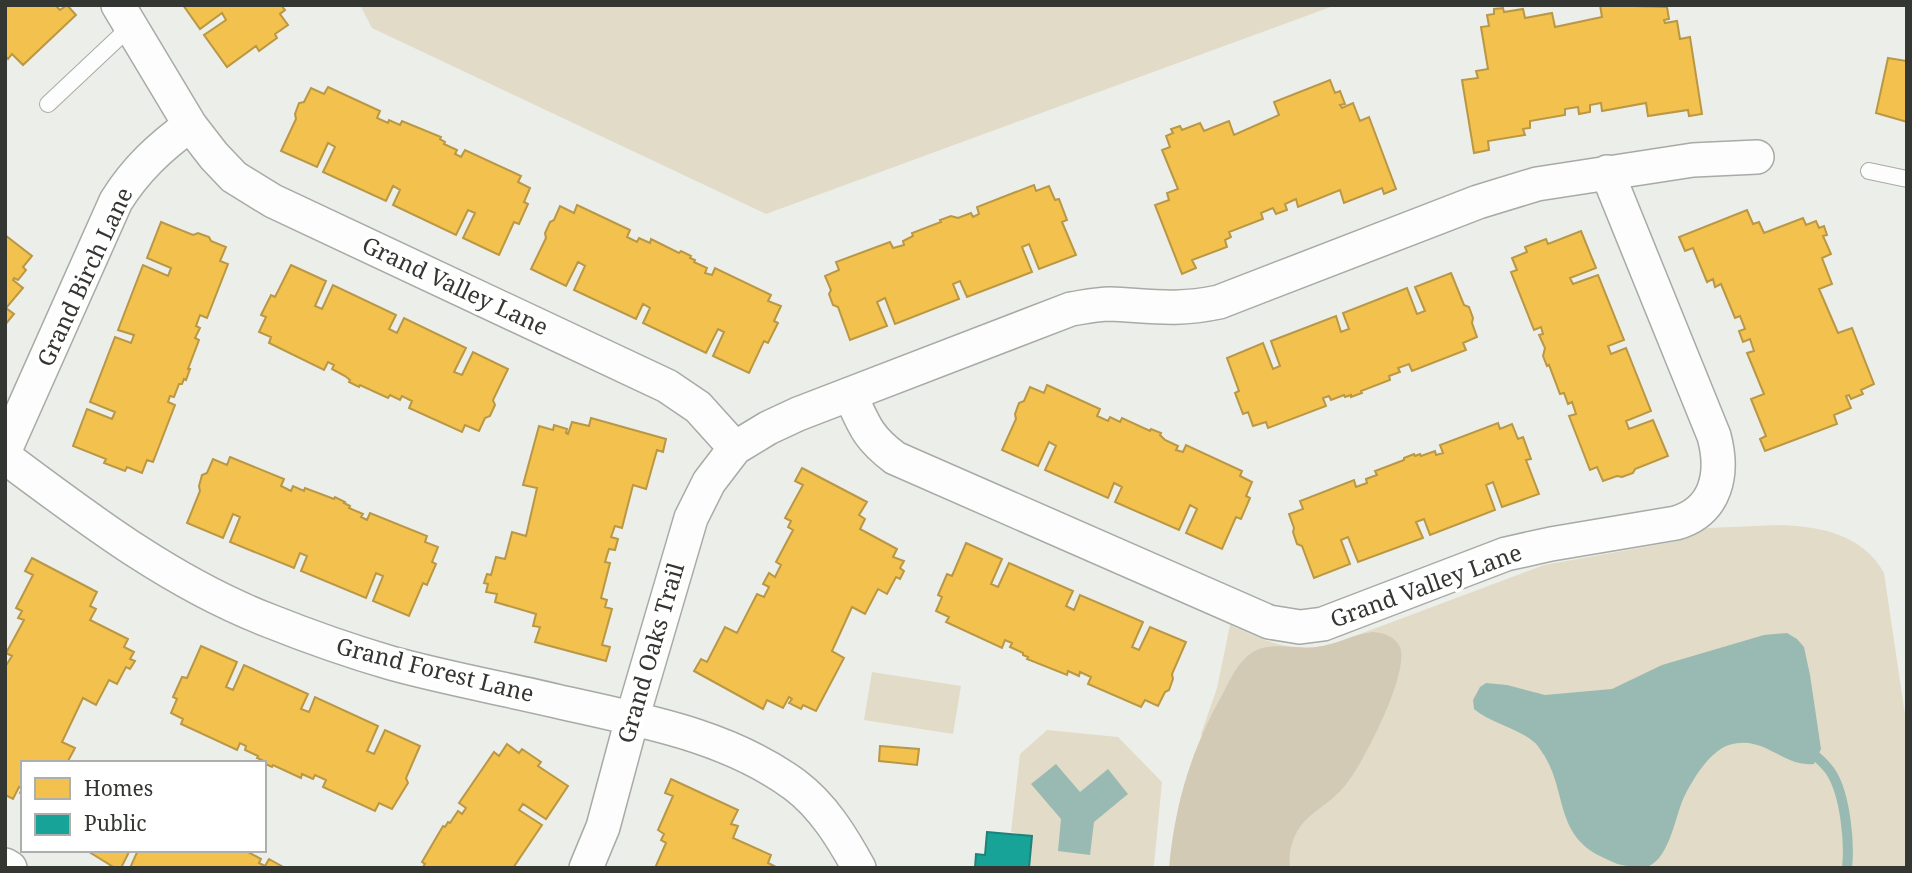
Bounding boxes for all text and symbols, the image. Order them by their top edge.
street label: Grand Birch Lane [29,182,140,371]
street label: Grand Valley Lane [357,228,554,342]
street label: Grand Valley Lane [1325,536,1526,635]
street label: Grand Oaks Trail [609,559,691,747]
street label: Grand Forest Lane [333,629,537,709]
legend [21,761,266,852]
text: Homes [84,774,153,802]
text: Public [84,809,146,837]

